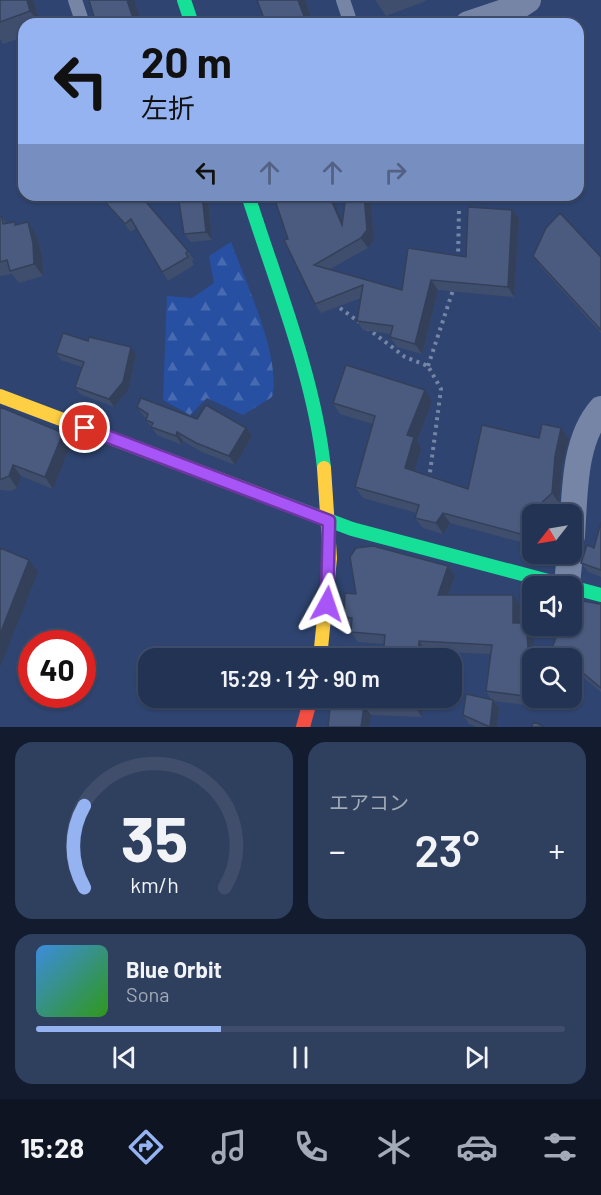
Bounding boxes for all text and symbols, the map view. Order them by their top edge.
text: 20 m [141,36,232,86]
icon: left [42,42,120,120]
text: 左折 [141,91,195,123]
icon: left [190,156,223,189]
icon: ahead [253,156,286,189]
icon: ahead [316,156,349,189]
icon: right [379,156,412,189]
pin [59,402,110,453]
icon: arrive [68,411,101,444]
north arrow [522,504,582,564]
map controls [522,504,582,708]
position arrow [295,572,359,636]
button: sound [522,576,582,636]
speed limit sign: 40 [18,630,96,708]
button: search [522,648,582,708]
text: 15:29 · 1 分 · 90 m [220,665,380,691]
text: エアコン [329,790,409,814]
text: 35 [120,800,188,874]
text: 23° [414,822,480,876]
text: − [329,830,346,870]
text: + [549,830,565,870]
text: km/h [130,872,178,897]
text: Blue Orbit [126,956,222,982]
text: Sona [126,982,170,1006]
icon: previous [108,1041,141,1074]
icon: pause [284,1041,317,1074]
icon: next [460,1041,493,1074]
icon: directions [125,1126,167,1168]
icon: music [208,1126,250,1168]
icon: phone [290,1126,332,1168]
icon: climate [373,1126,415,1168]
icon: car [456,1126,498,1168]
icon: filters [539,1126,581,1168]
text: 15:28 [20,1131,84,1163]

